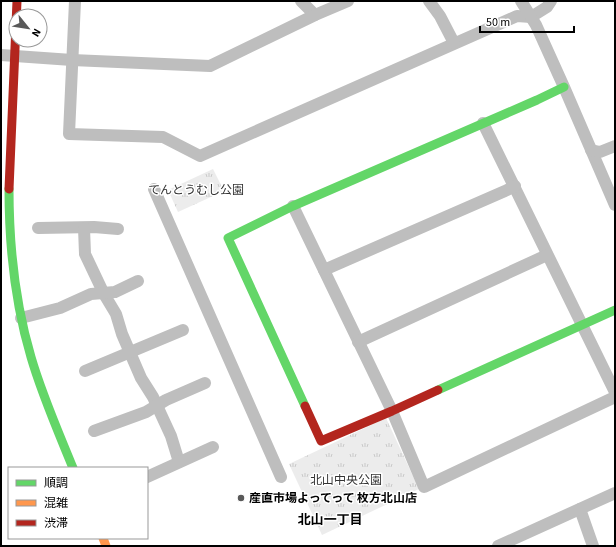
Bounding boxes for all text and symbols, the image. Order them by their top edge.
north arrow [8,8,48,48]
scale bar [480,8,574,34]
text: 50 m [486,14,510,31]
text: N [28,26,45,40]
park label: てんとうむし公園 [148,182,244,199]
legend [8,467,148,539]
park label: 北山中央公園 [310,472,382,489]
text: 順調 [44,475,68,492]
place label: 産直市場よってって 枚方北山店 [249,490,417,507]
marker: 産直市場よってって 枚方北山店 [236,493,246,503]
text: 混雑 [44,495,68,512]
district label: 北山一丁目 [297,511,363,529]
text: 渋滞 [44,515,68,532]

